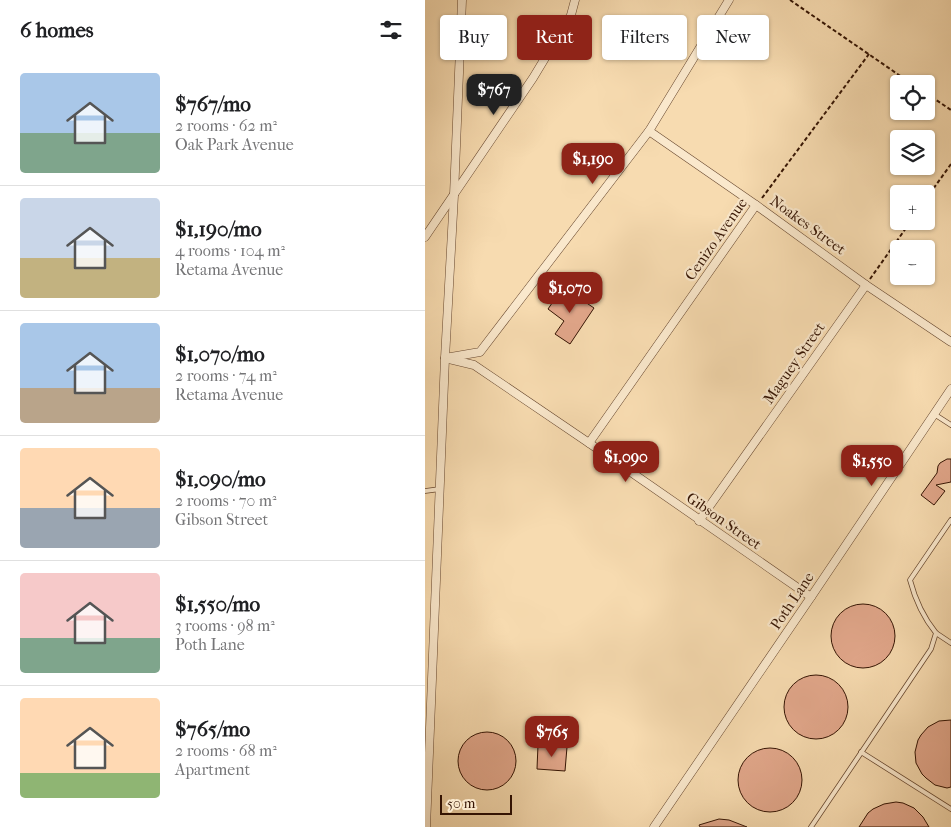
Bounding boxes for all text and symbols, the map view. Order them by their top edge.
chip: Buy [440,15,507,60]
chip: Rent [517,15,592,60]
chip: Filters [602,15,687,60]
chip: New [697,15,769,60]
icon: filters [377,16,405,44]
text: 6 homes [20,18,94,42]
pin: $767 [464,74,524,116]
map controls [890,75,935,285]
button: locate [890,75,935,120]
text: $767 [478,80,510,99]
text: $767/mo [175,92,251,116]
icon: home [60,93,120,153]
text: 2 rooms · 62 m² [175,116,277,135]
button: layers [890,130,935,175]
text: Oak Park Avenue [175,135,294,154]
pin: $1,190 [552,142,634,185]
text: $1,190 [573,149,613,168]
button: + [890,185,935,230]
street label: Noakes Street [767,192,850,259]
street label: Cenizo Avenue [681,194,751,284]
text: $1,190/mo [175,217,262,241]
icon: home [60,218,120,278]
button: − [890,240,935,285]
text: 4 rooms · 104 m² [175,241,285,260]
text: Retama Avenue [175,260,283,279]
pin: $1,070 [529,272,611,314]
text: $1,070 [548,278,592,297]
street label: Maguey Street [759,318,829,407]
text: $1,070/mo [175,342,265,366]
icon: home [60,343,120,403]
text: 2 rooms · 74 m² [175,366,277,385]
text: Retama Avenue [175,385,283,404]
pin: $1,090 [585,440,667,483]
pin: $1,550 [831,444,913,487]
text: $1,090 [604,447,648,466]
text: $1,550 [852,451,892,470]
text: $1,090/mo [175,467,266,491]
icon: home [60,468,120,528]
street label: Gibson Street [683,489,765,554]
text: 2 rooms · 70 m² [175,491,277,510]
text: Gibson Street [175,510,268,529]
street label: Poth Lane [766,568,818,633]
text: $1,550/mo [175,592,260,616]
icon: home [60,593,120,653]
text: 3 rooms · 98 m² [175,616,275,635]
text: Poth Lane [175,635,245,654]
pin: $765 [522,716,582,758]
text: $765/mo [175,717,250,741]
icon: home [60,718,120,778]
text: $765 [536,722,568,741]
text: 2 rooms · 68 m² [175,741,277,760]
text: Apartment [175,760,250,779]
scale bar [440,792,513,815]
text: 50 m [447,795,475,812]

